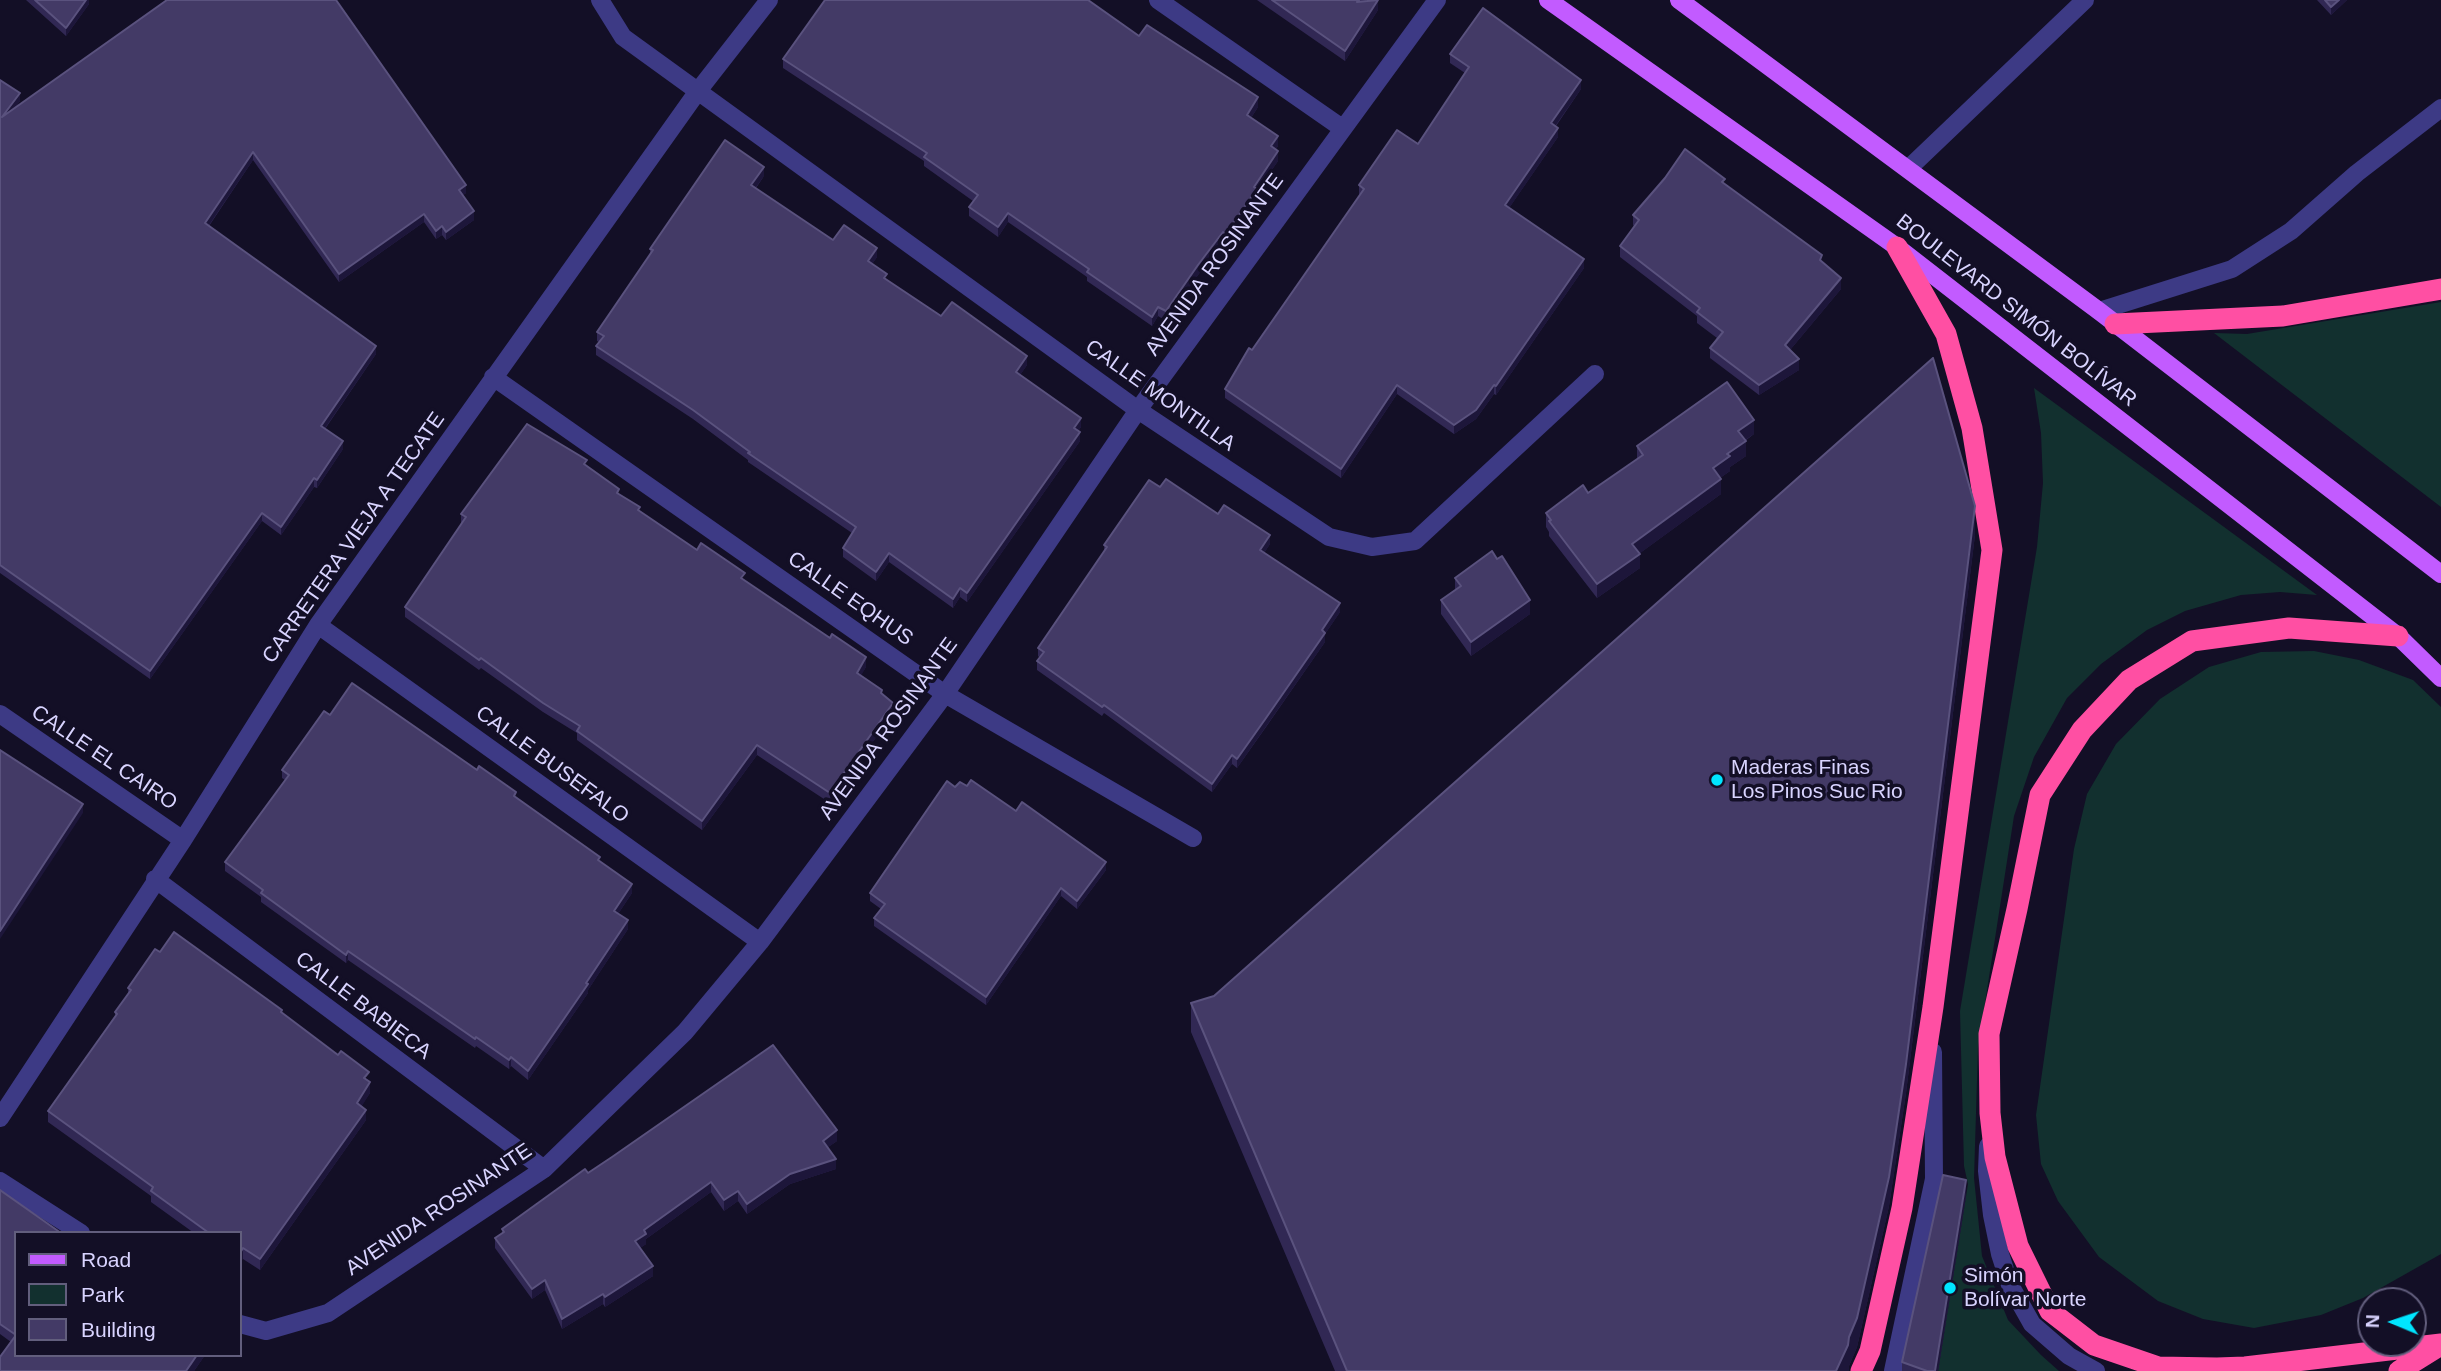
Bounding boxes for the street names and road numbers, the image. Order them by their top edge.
street label: AVENIDA ROSINANTE [1140,169,1290,361]
street label: BOULEVARD SIMÓN BOLÍVAR [1891,209,2141,413]
street label: CALLE MONTILLA [1080,335,1240,457]
street label: CARRETERA VIEJA A TECATE [257,408,451,668]
street label: CALLE EQHUS [783,547,917,651]
street label: AVENIDA ROSINANTE [814,633,964,825]
street label: CALLE EL CAIRO [26,700,182,816]
street label: CALLE BUSEFALO [470,701,634,829]
street label: CALLE BABIECA [290,947,436,1065]
street label: AVENIDA ROSINANTE [341,1138,537,1282]

